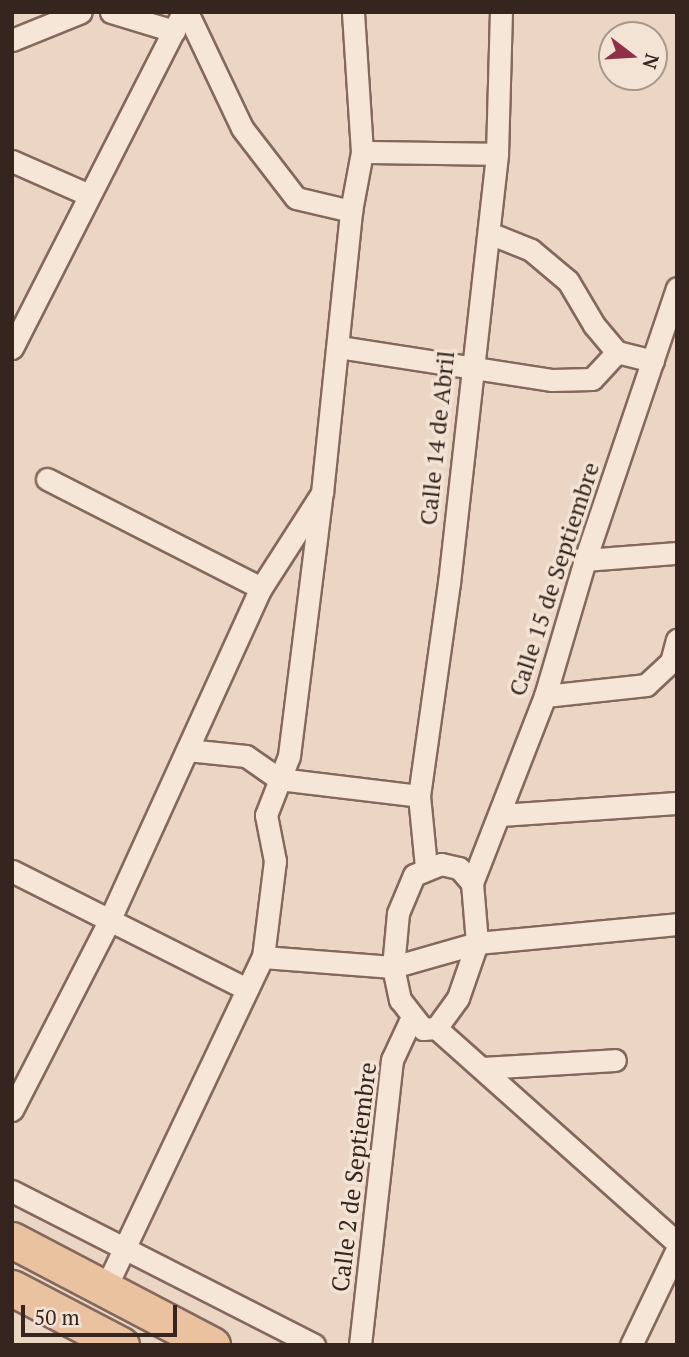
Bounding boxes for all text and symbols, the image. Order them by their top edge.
north arrow [598,21,668,91]
text: N [638,51,666,72]
street label: Calle 14 de Abril [413,349,461,527]
street label: Calle 15 de Septiembre [503,458,605,700]
street label: Calle 2 de Septiembre [326,1060,382,1294]
scale bar [24,1290,180,1334]
text: 50 m [34,1303,80,1331]

